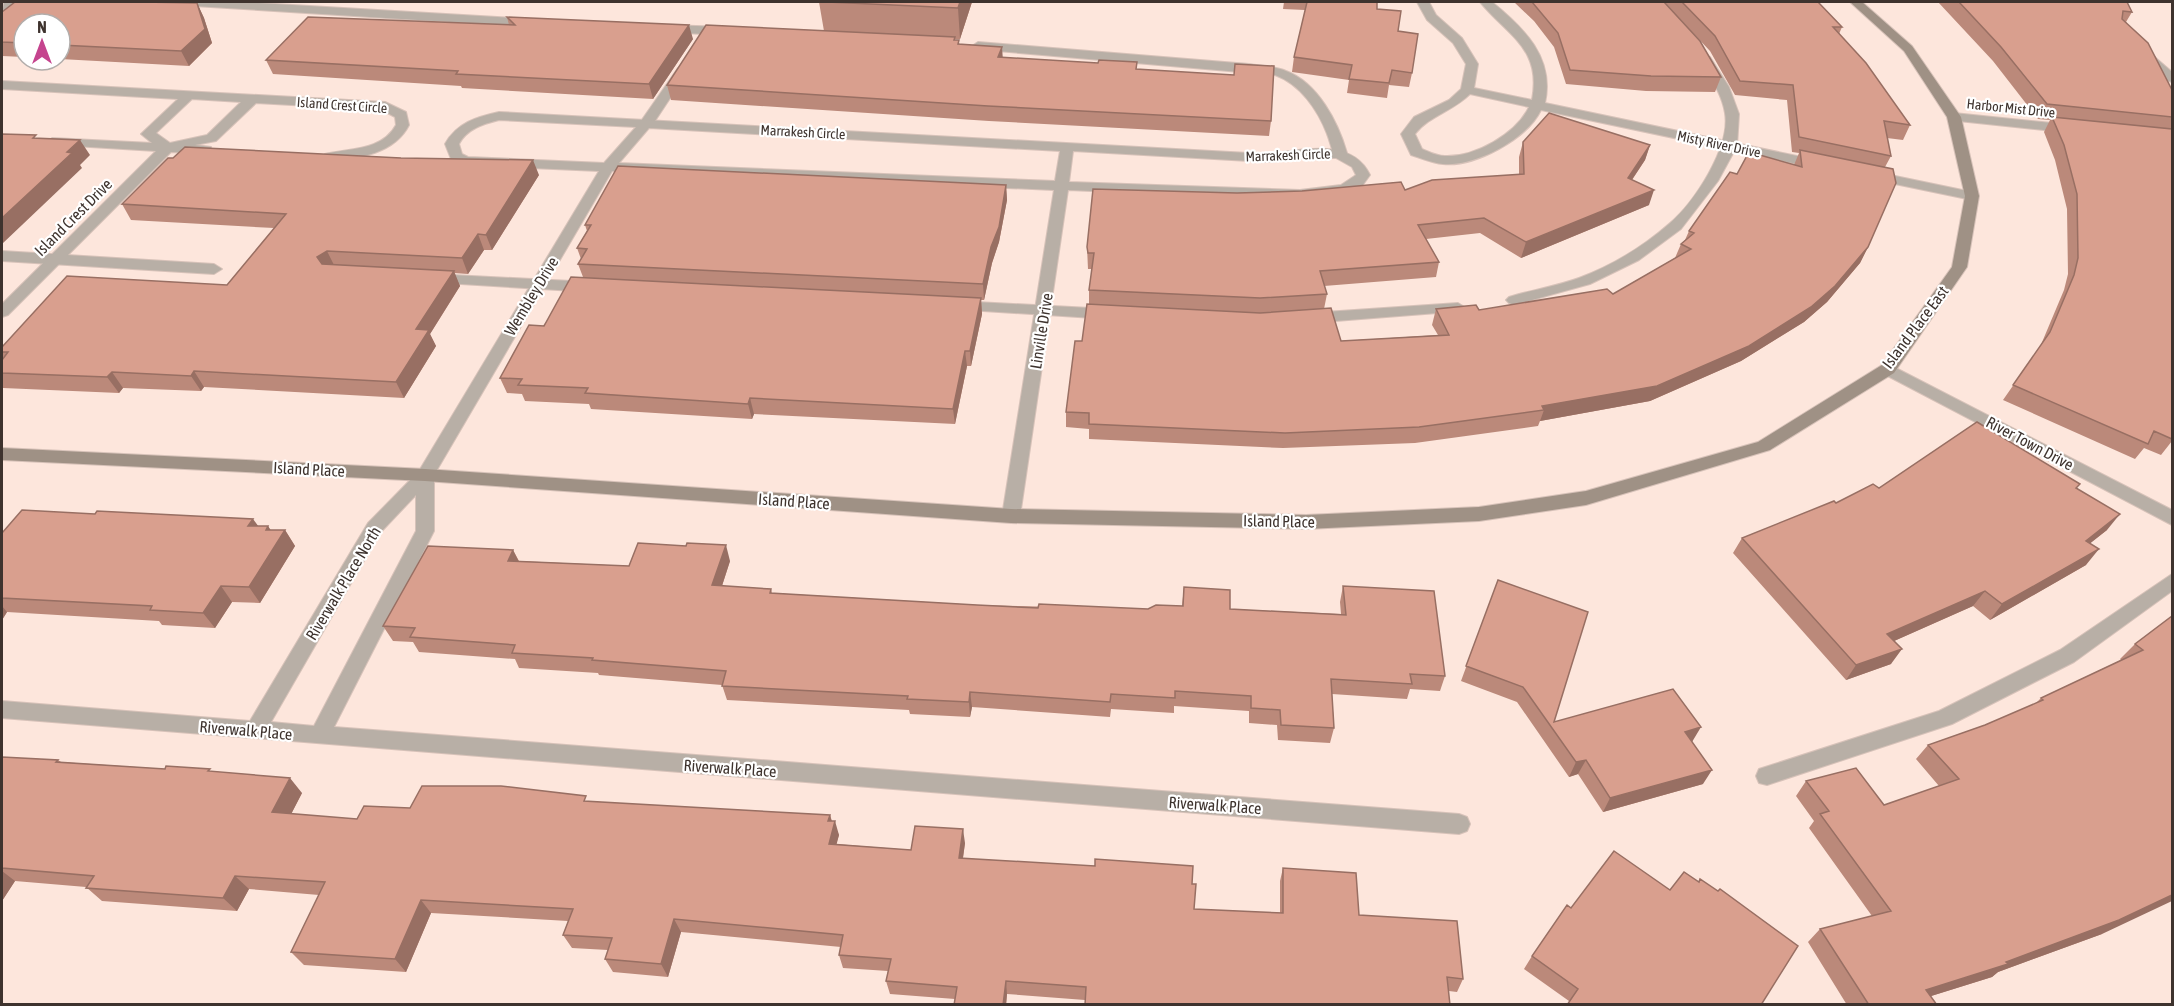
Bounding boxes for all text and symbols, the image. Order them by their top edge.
north arrow [12,12,72,72]
text: N [37,18,47,36]
street label: Island Crest Circle [296,94,388,116]
street label: Harbor Mist Drive [1966,95,2056,121]
street label: Marrakesh Circle [760,122,846,142]
street label: Misty River Drive [1676,127,1762,161]
street label: Marrakesh Circle [1245,146,1331,164]
street label: Island Crest Drive [31,175,115,259]
street label: Wembley Drive [500,253,562,339]
street label: Island Place East [1878,282,1952,372]
street label: Linville Drive [1026,292,1056,370]
street label: River Town Drive [1983,412,2077,474]
street label: Island Place [273,458,345,480]
street label: Island Place [758,490,830,512]
street label: Island Place [1243,511,1315,531]
street label: Riverwalk Place North [302,523,384,643]
street label: Riverwalk Place [199,717,293,743]
street label: Riverwalk Place [683,756,777,780]
street label: Riverwalk Place [1168,793,1262,817]

